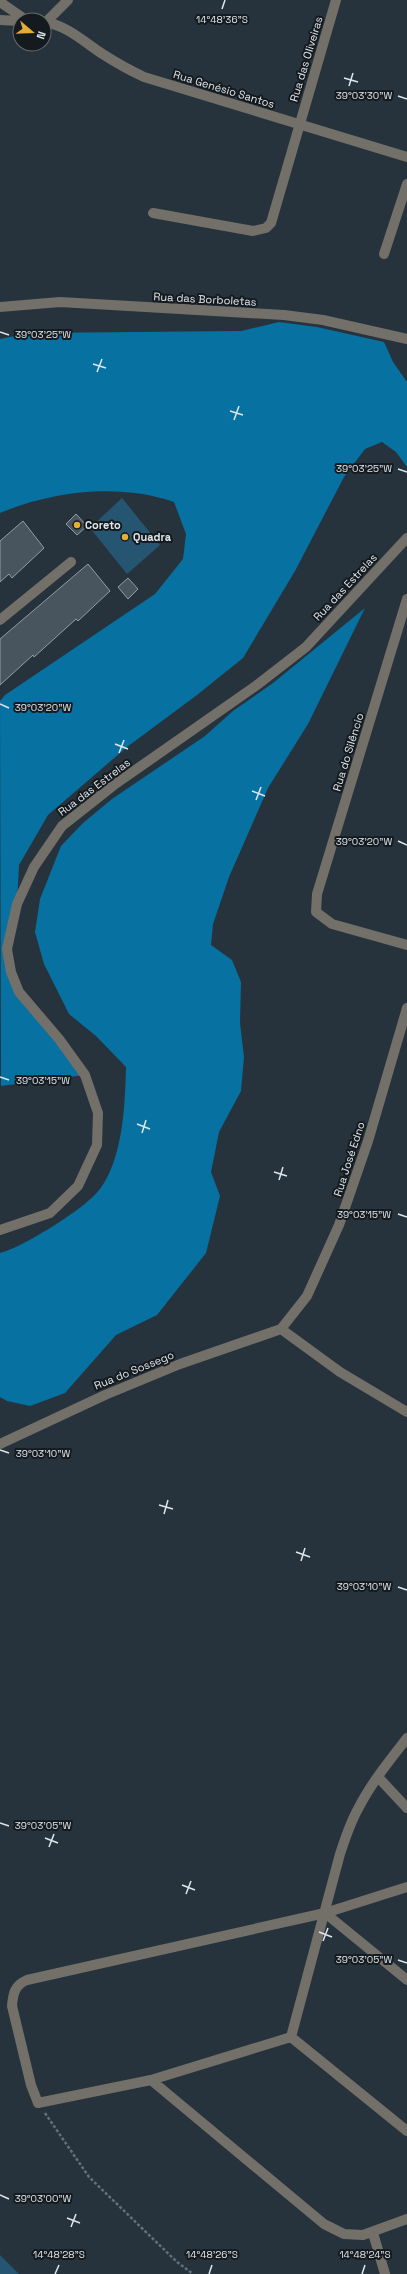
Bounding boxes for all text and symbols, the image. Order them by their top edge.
north arrow [12,12,52,52]
text: 14°48'36"S [196,13,248,26]
street label: Rua das Oliveiras [286,14,326,103]
text: N [34,29,49,41]
street label: Rua Genésio Santos [172,67,276,111]
text: 39°03'30"W [336,89,392,102]
street label: Rua das Borboletas [153,289,257,309]
text: 39°03'25"W [15,328,71,341]
text: 39°03'25"W [336,462,392,475]
place label: Coreto [85,518,121,532]
marker: Coreto [72,520,82,530]
place label: Quadra [133,530,172,544]
marker: Quadra [120,532,130,542]
street label: Rua das Estrelas [310,550,380,624]
text: 39°03'20"W [15,701,71,714]
street label: Rua do Silêncio [329,711,367,793]
street label: Rua das Estrelas [55,755,133,819]
text: 39°03'20"W [336,835,392,848]
text: 39°03'15"W [16,1074,70,1087]
street label: Rua José Edno [330,1120,368,1198]
text: 39°03'15"W [337,1208,391,1221]
street label: Rua do Sossego [92,1348,176,1392]
text: 39°03'10"W [16,1447,71,1460]
text: 39°03'10"W [337,1580,392,1593]
text: 39°03'05"W [15,1819,71,1832]
text: 39°03'05"W [336,1953,392,1966]
text: 39°03'00"W [15,2192,72,2205]
text: 14°48'28"S [33,2248,85,2261]
text: 14°48'26"S [186,2248,238,2261]
text: 14°48'24"S [339,2248,391,2261]

